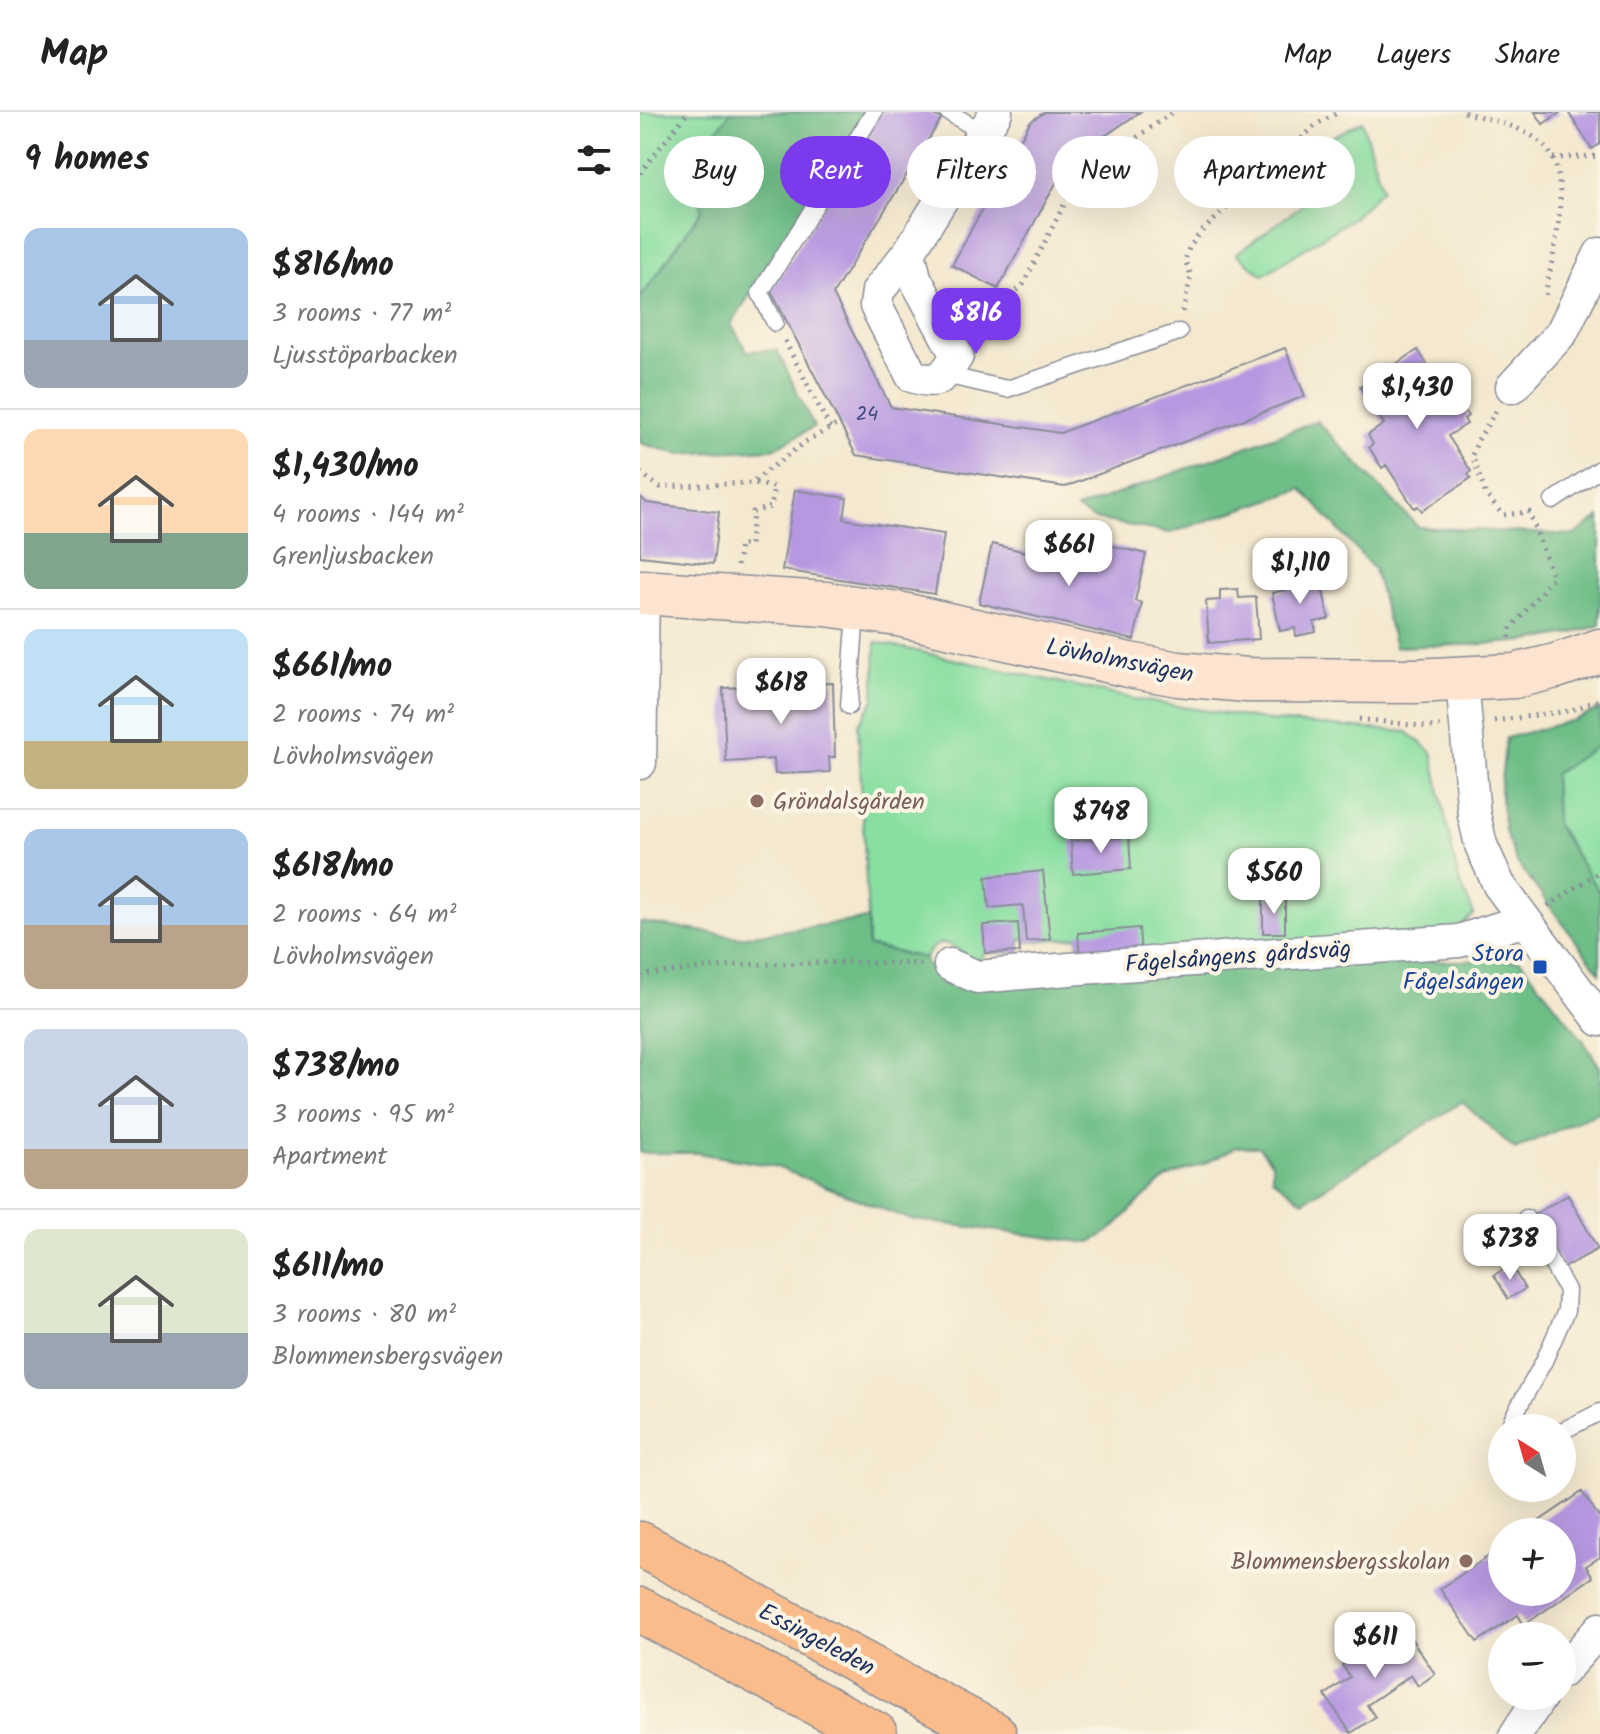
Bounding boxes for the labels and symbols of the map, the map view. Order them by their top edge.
pin: $816 [929,288,1023,356]
pin: $1,430 [1352,363,1482,431]
house number: 24 [856,399,878,431]
pin: $661 [1022,520,1116,588]
pin: $1,110 [1235,538,1365,606]
street label: Lövholmsvägen [1043,628,1197,695]
pin: $618 [734,658,828,726]
place label: Gröndalsgården [773,783,925,822]
pin: $748 [1054,787,1148,855]
marker: Gröndalsgården [748,792,766,810]
pin: $560 [1227,848,1321,916]
street label: Fågelsångens gårdsväg [1124,930,1353,985]
place label: Stora Fågelsången [1403,935,1524,1002]
marker: Stora Fågelsången [1531,958,1549,976]
pin: $738 [1463,1214,1557,1282]
north arrow [1488,1414,1576,1502]
place label: Blommensbergsskolan [1231,1543,1450,1582]
marker: Blommensbergsskolan [1457,1552,1475,1570]
street label: Essingeleden [751,1593,882,1687]
pin: $611 [1328,1612,1422,1680]

